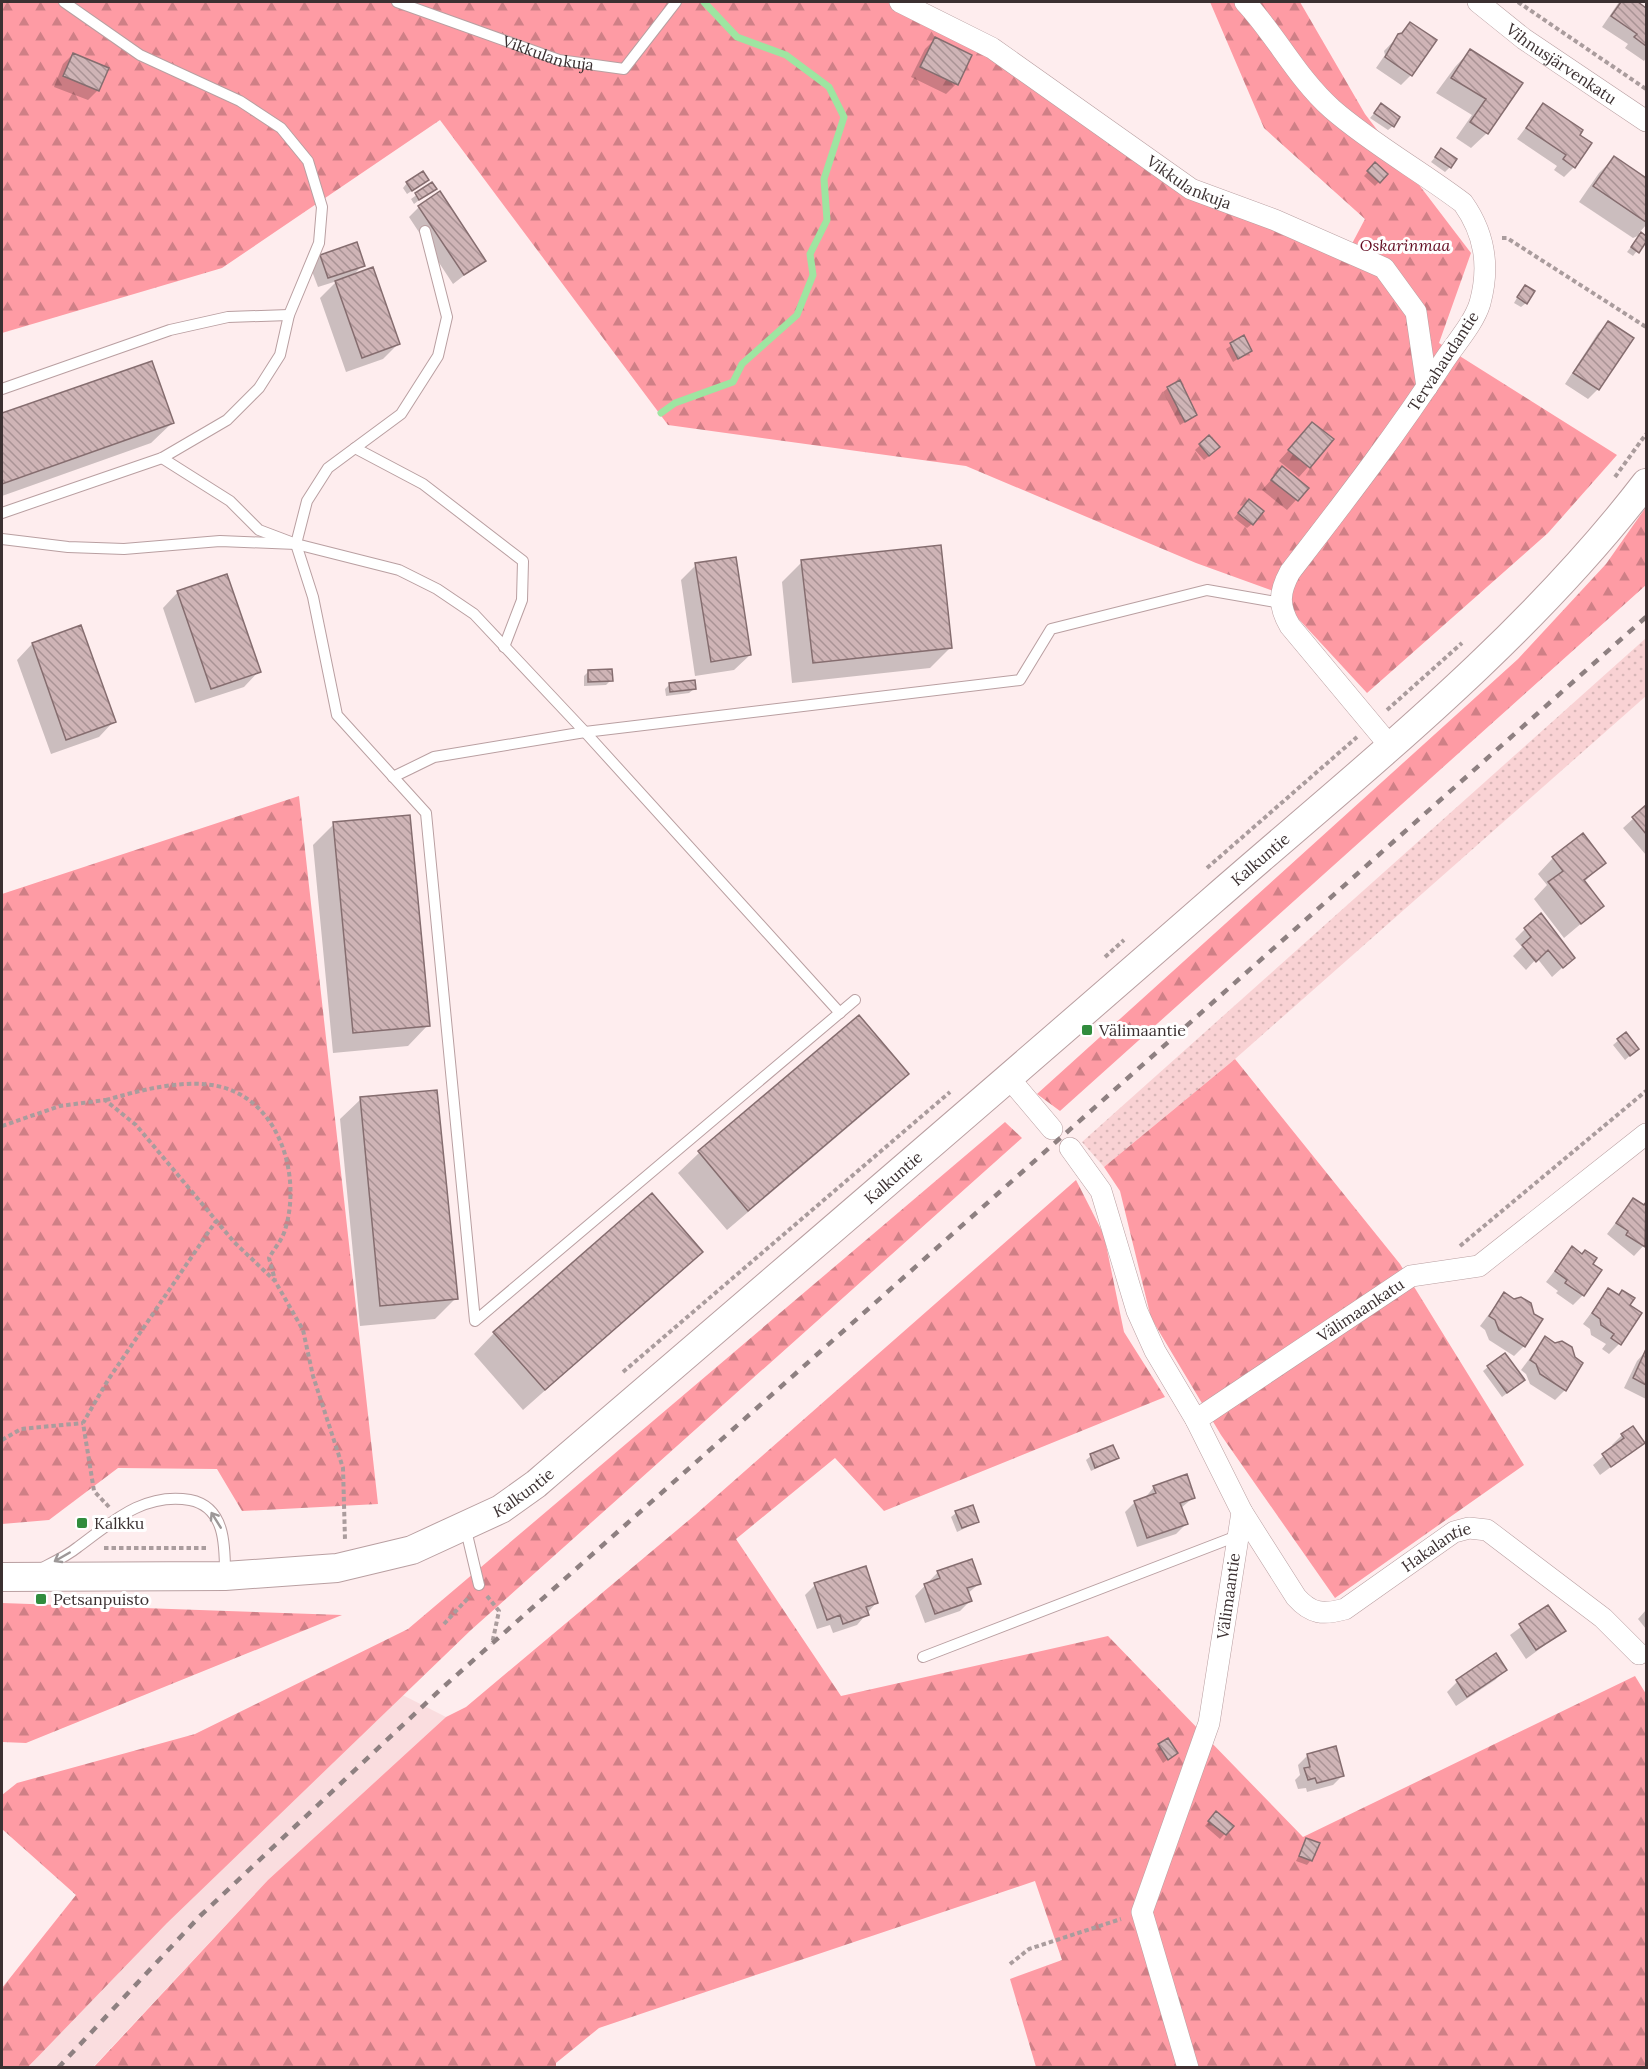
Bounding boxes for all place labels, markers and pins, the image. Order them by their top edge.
place label: Välimaantie [1098,1020,1186,1040]
marker: Välimaantie [1080,1023,1094,1037]
place label: Kalkku [94,1513,145,1533]
marker: Kalkku [75,1516,89,1530]
place label: Petsanpuisto [53,1589,149,1609]
marker: Petsanpuisto [34,1592,48,1606]

